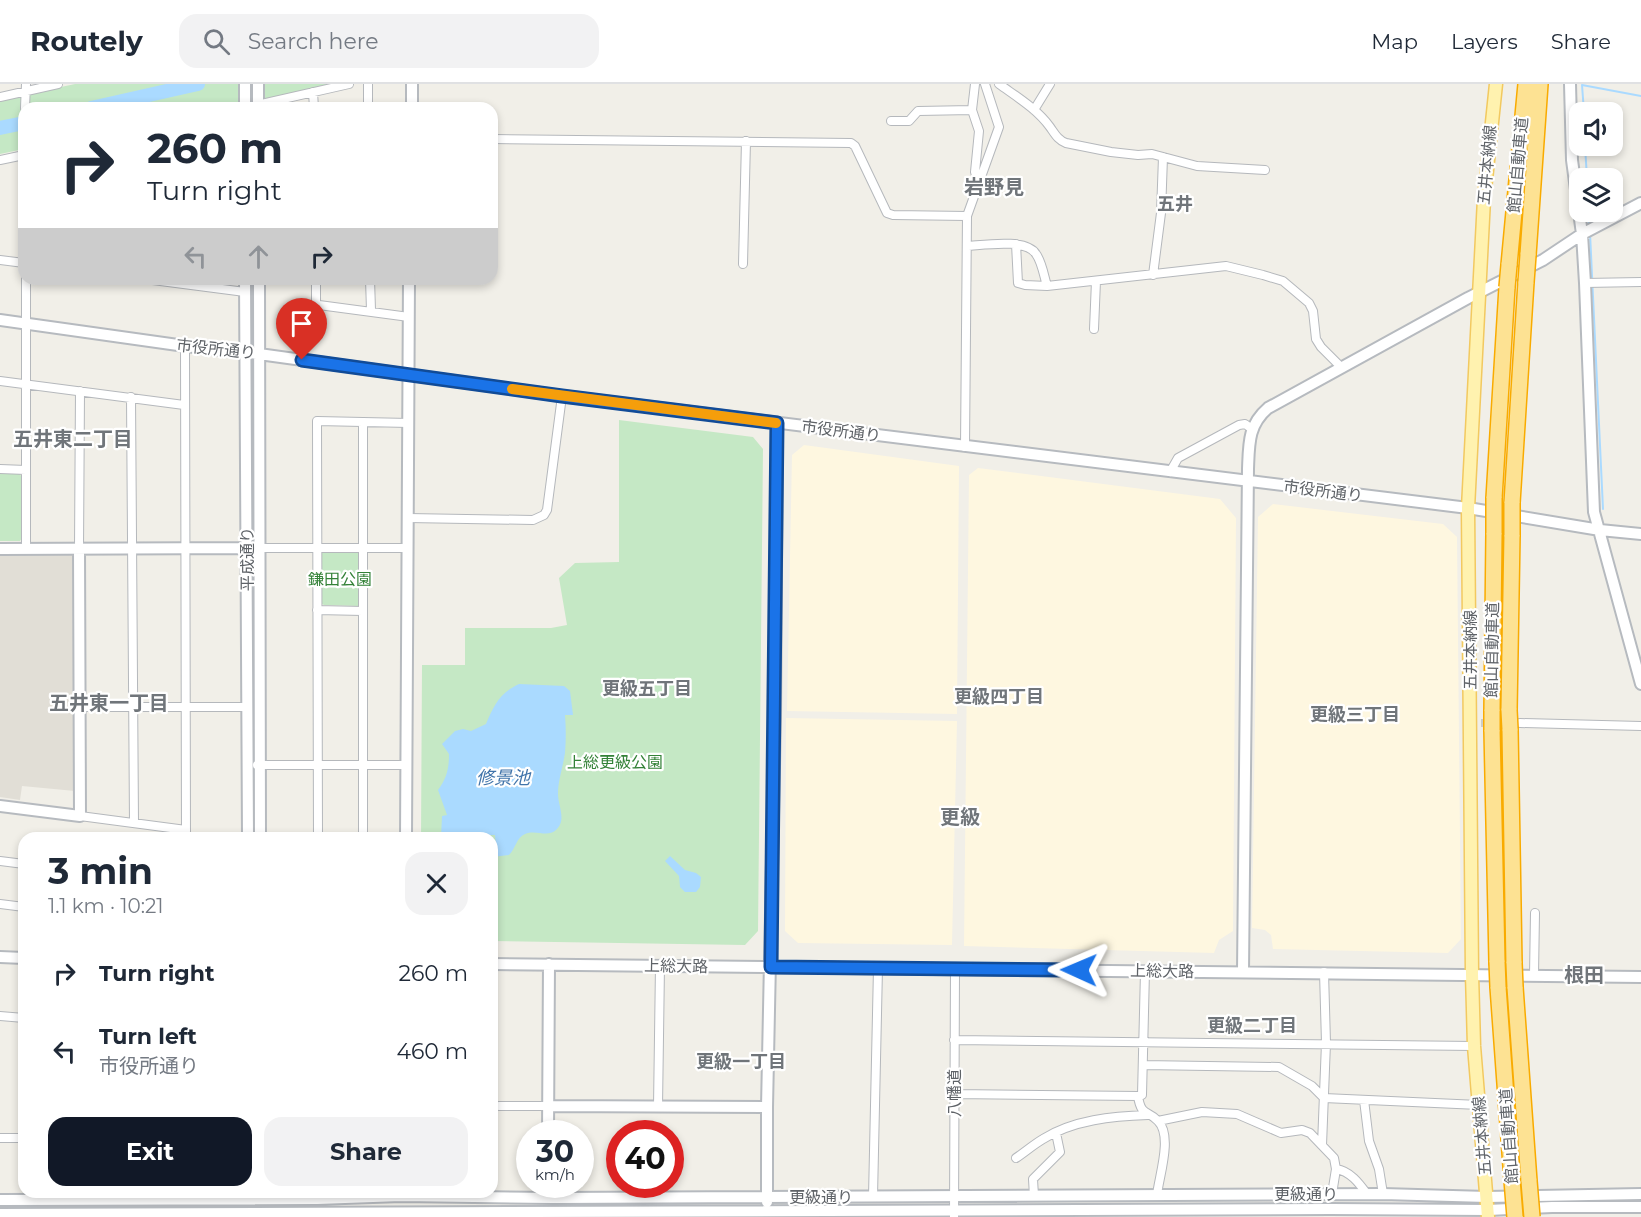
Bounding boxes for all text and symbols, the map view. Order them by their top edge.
search box [179,14,599,68]
text: Routely [30,24,143,58]
icon: search [200,25,233,58]
text: Search here [248,28,379,55]
text: Map [1371,29,1418,54]
text: Layers [1451,29,1518,54]
text: Share [1551,29,1611,54]
map controls [1569,102,1623,222]
button: sound [1569,102,1623,156]
street label: 館山自動車道 [1504,116,1532,214]
text: 260 m [147,122,283,174]
street label: 五井本納線 [1474,124,1500,206]
icon: right [48,126,126,204]
button: layers [1569,168,1623,222]
text: Turn right [147,174,282,207]
district label: 岩野見 [964,175,1024,199]
district label: 五井 [1157,193,1193,215]
icon: left [179,240,212,273]
icon: ahead [242,240,275,273]
icon: right [305,240,338,273]
pin [276,298,327,360]
icon: arrive [285,307,318,340]
street label: 市役所通り [175,335,257,363]
street label: 市役所通り [800,417,882,445]
district label: 五井東二丁目 [13,427,133,451]
street label: 市役所通り [1282,477,1364,505]
street label: 平成通り [238,527,257,591]
park label: 鎌田公園 [308,570,372,589]
street label: 館山自動車道 [1482,602,1502,698]
street label: 五井本納線 [1461,610,1480,690]
district label: 更級五丁目 [602,678,692,700]
district label: 更級四丁目 [954,686,1044,708]
district label: 五井東一丁目 [49,691,169,715]
district label: 更級三丁目 [1310,704,1400,726]
park label: 上総更級公園 [567,753,663,772]
water label: 修景池 [476,767,532,789]
district label: 更級 [940,805,980,829]
text: 3 min [48,849,153,893]
button: close [405,852,468,915]
text: 1.1 km · 10:21 [48,894,164,918]
position arrow [1047,938,1111,1002]
street label: 上総大路 [644,956,708,976]
icon: right [48,957,81,990]
text: Turn right [99,960,214,987]
text: 260 m [398,960,468,987]
street label: 上総大路 [1130,961,1194,981]
district label: 根田 [1564,963,1604,987]
district label: 更級二丁目 [1207,1015,1297,1037]
text: Turn left [99,1023,197,1050]
icon: left [48,1035,81,1068]
text: 460 m [396,1038,468,1065]
district label: 更級一丁目 [696,1051,786,1073]
text: 市役所通り [99,1054,199,1078]
street label: 八幡道 [945,1069,964,1117]
street label: 館山自動車道 [1496,1087,1522,1185]
street label: 五井本納線 [1469,1095,1495,1177]
button: Exit [48,1117,252,1186]
button: Share [264,1117,468,1186]
speed limit sign: 40 [606,1120,684,1198]
text: 30 [536,1133,574,1170]
text: km/h [535,1165,575,1184]
street label: 更級通り [1274,1185,1338,1204]
street label: 更級通り [789,1188,853,1207]

